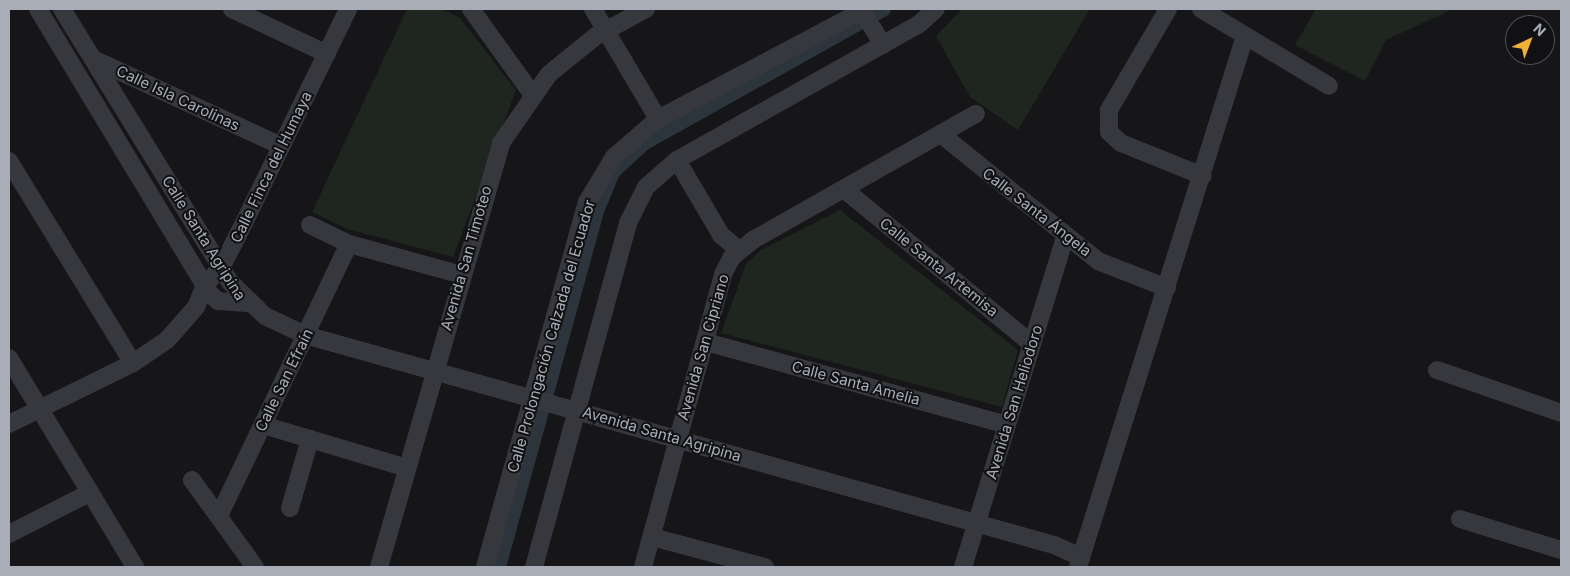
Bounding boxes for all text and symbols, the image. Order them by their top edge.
north arrow [1505,15,1555,65]
text: N [1530,20,1550,39]
street label: Calle Isla Carolinas [113,62,243,134]
street label: Calle Finca del Humaya [226,88,316,246]
street label: Calle Santa Ángela [979,164,1095,260]
street label: Calle Santa Agripina [158,172,250,304]
street label: Avenida San Timoteo [437,184,495,332]
street label: Calle Prolongación Calzada del Ecuador [503,198,599,474]
street label: Calle Santa Artemisa [876,214,1002,320]
street label: Avenida San Cipriano [674,272,732,422]
street label: Avenida San Heliodoro [982,323,1046,481]
street label: Calle San Efraín [251,326,317,434]
street label: Calle Santa Amelia [790,357,922,409]
street label: Avenida Santa Agripina [581,403,743,465]

